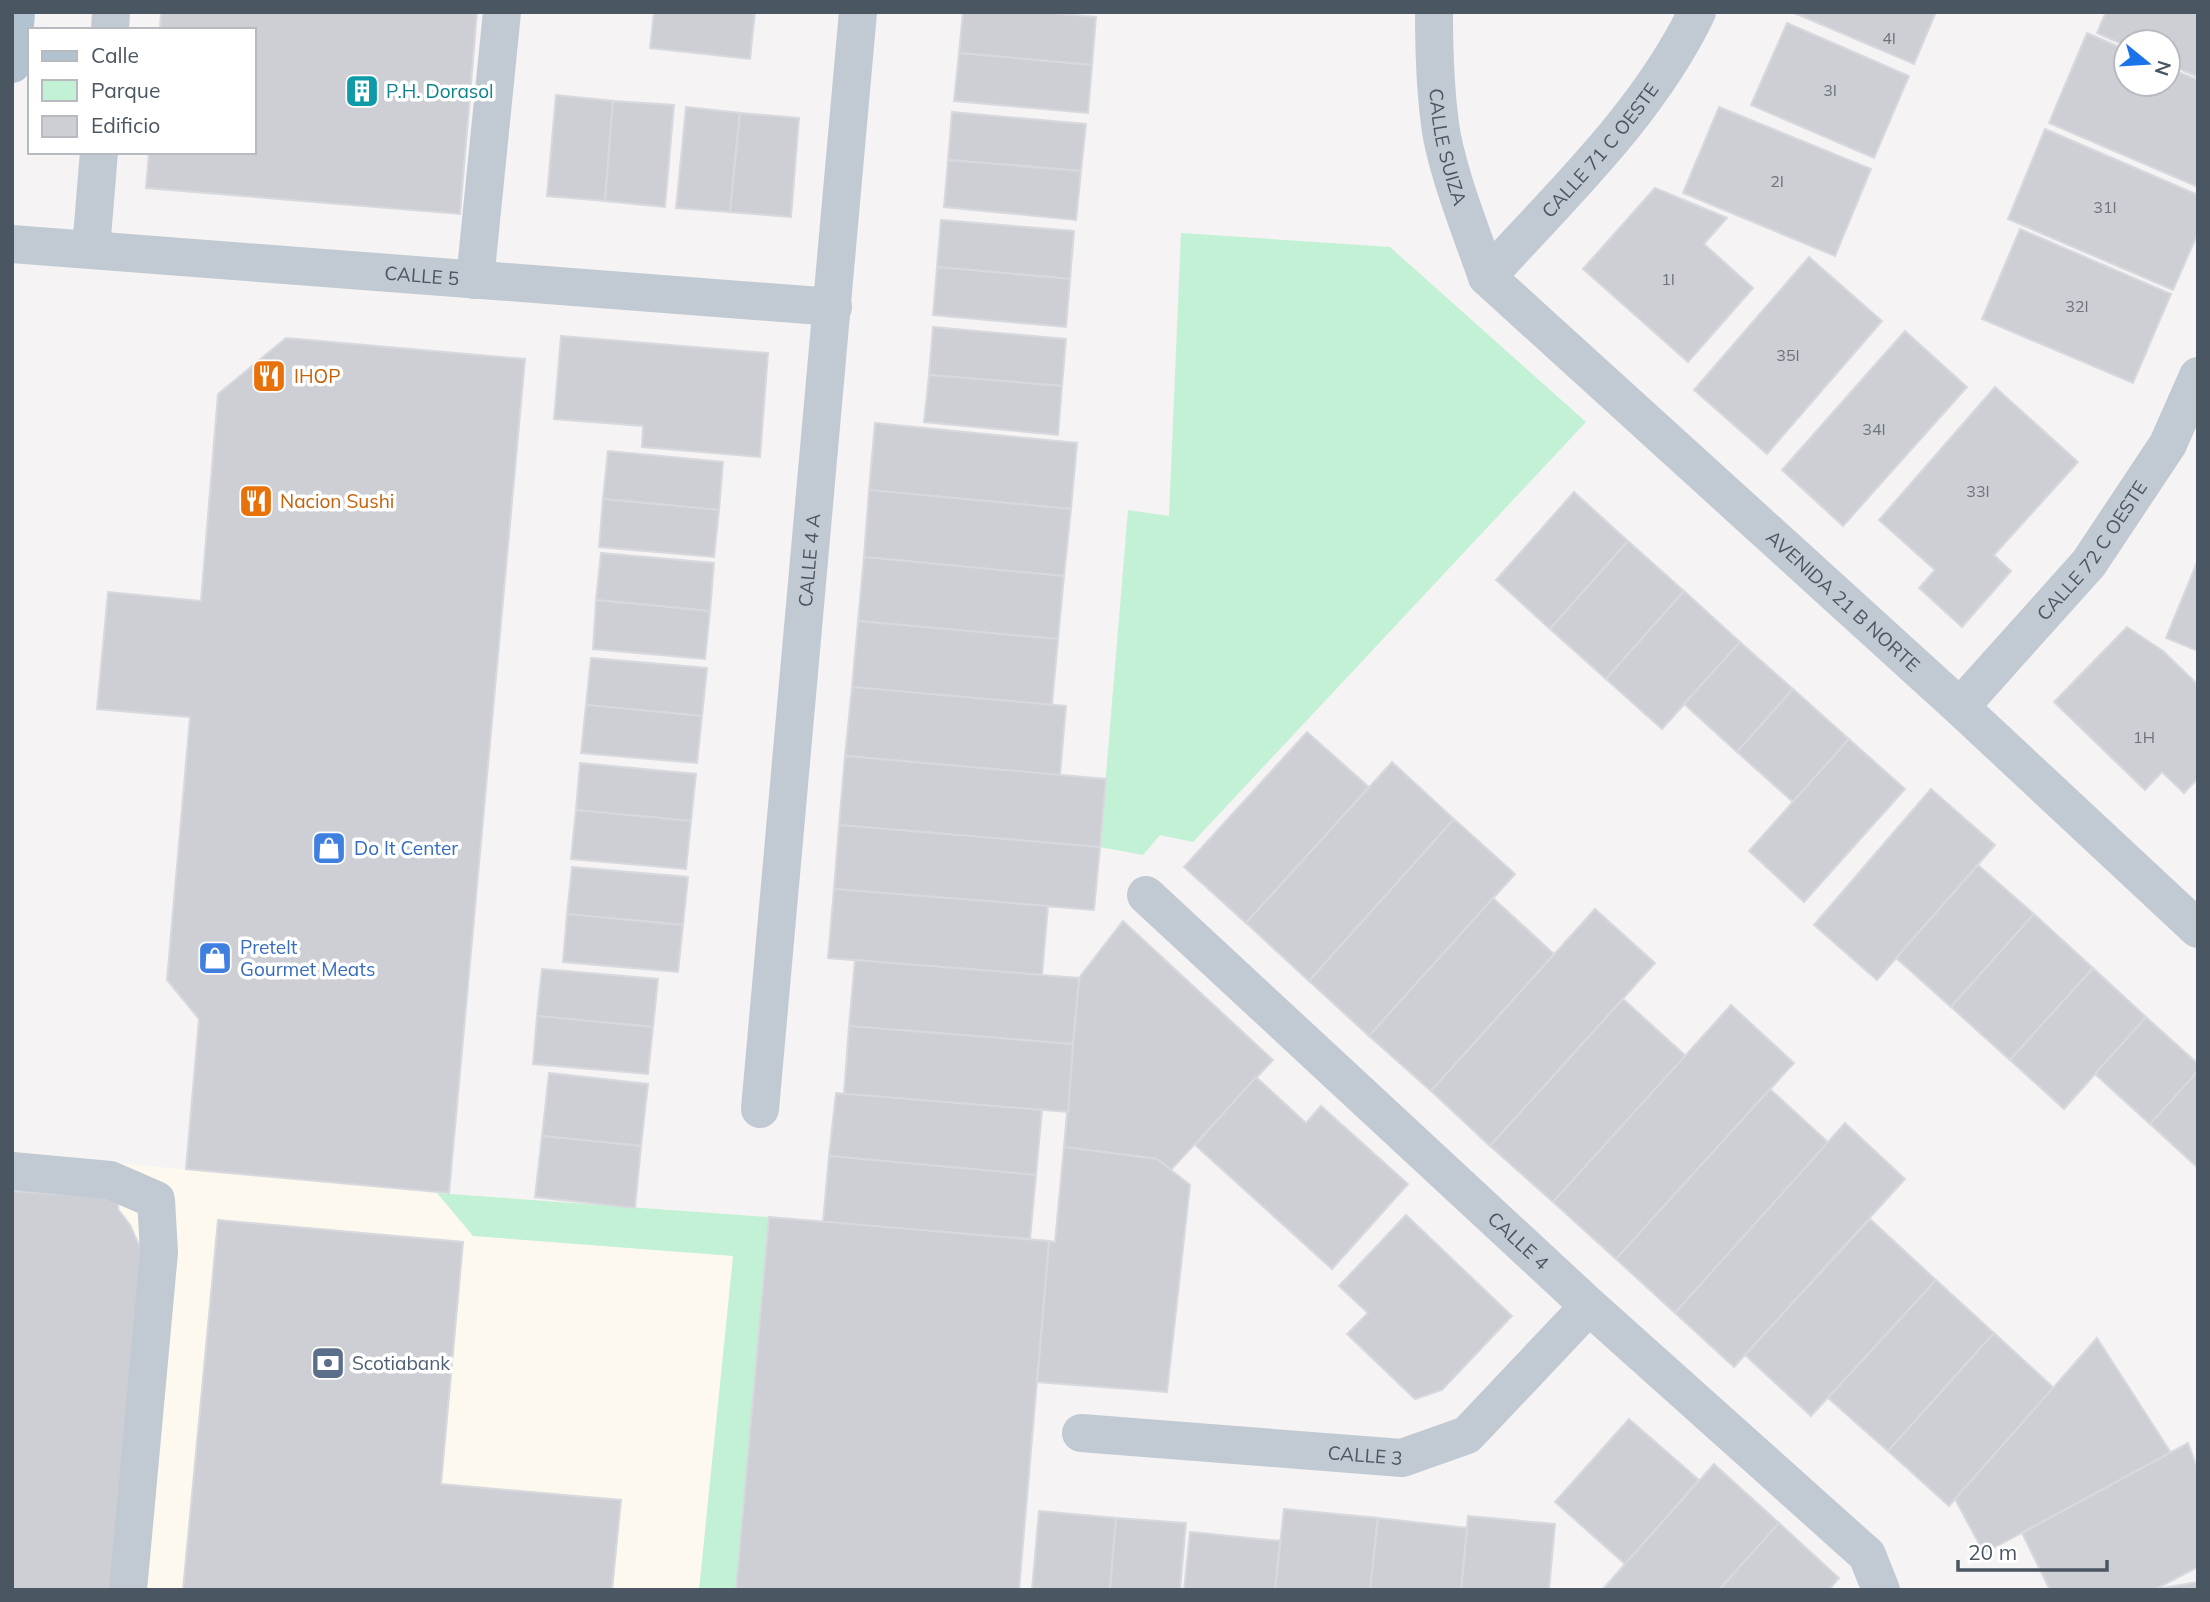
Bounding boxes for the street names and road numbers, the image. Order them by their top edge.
street label: CALLE 71 C OESTE [1536,78,1664,223]
street label: CALLE SUIZA [1424,87,1473,208]
street label: CALLE 5 [384,261,460,290]
street label: CALLE 72 C OESTE [2031,476,2152,625]
street label: CALLE 4 A [793,512,825,608]
street label: AVENIDA 21 B NORTE [1761,525,1925,677]
street label: CALLE 4 [1483,1206,1554,1275]
street label: CALLE 3 [1327,1440,1403,1470]

